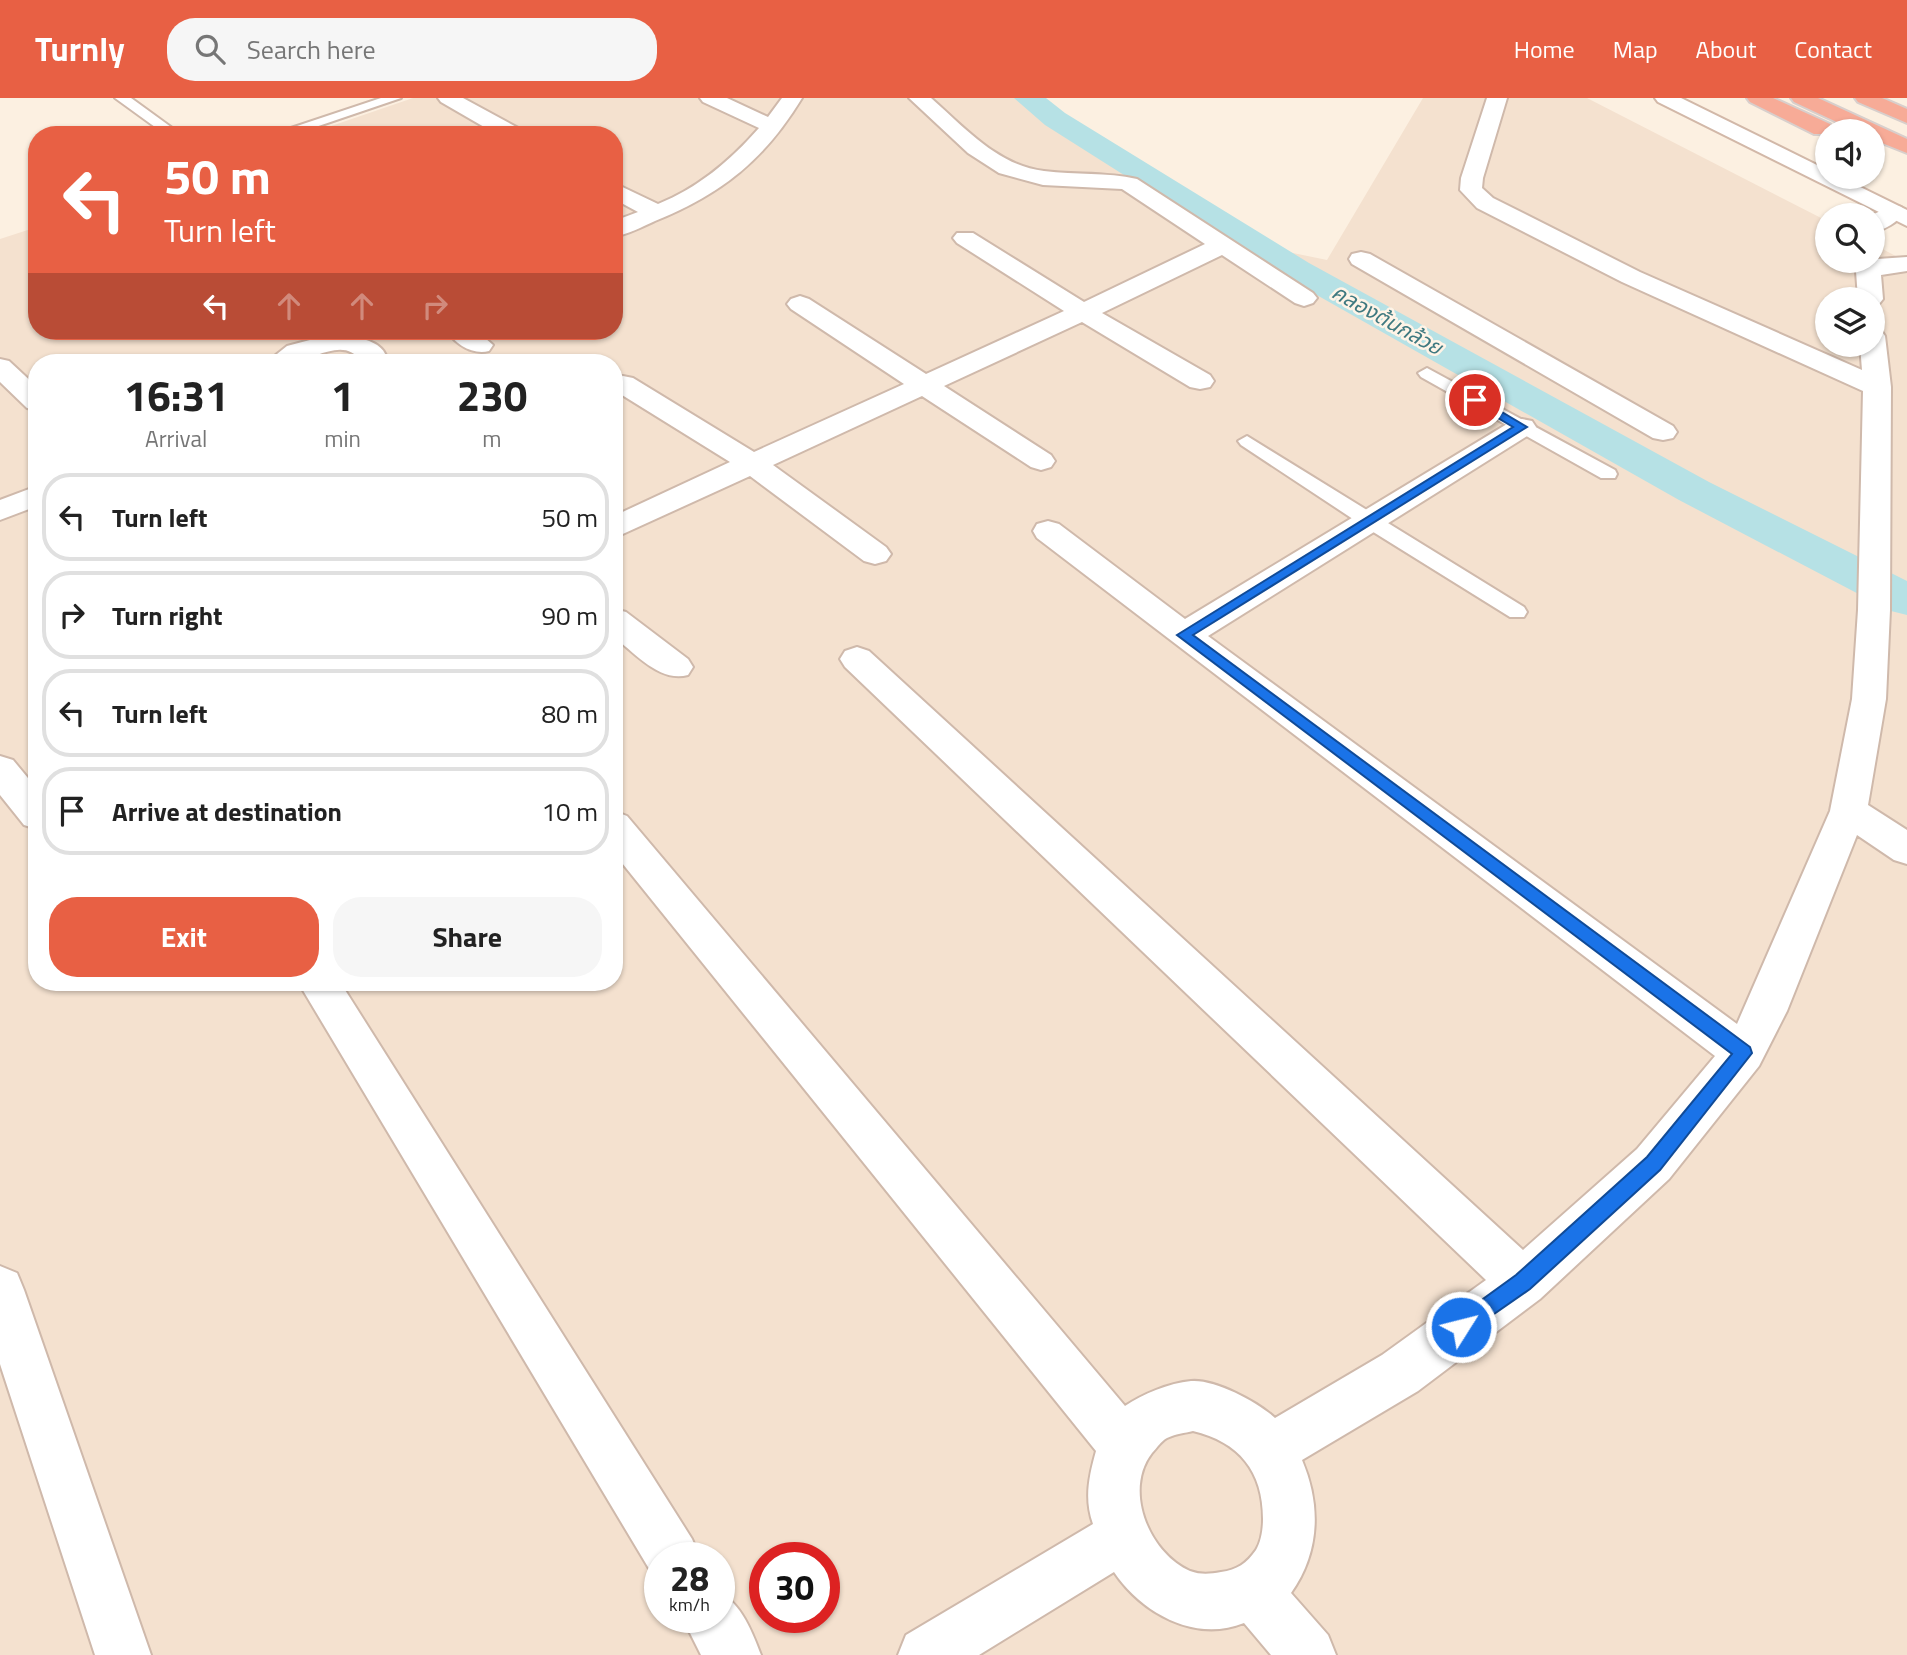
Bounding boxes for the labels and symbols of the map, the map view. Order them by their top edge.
water label: คลองต้นกล้วย [1326,276,1450,363]
pin [1445,370,1505,430]
position arrow [1424,1290,1498,1364]
speed limit sign: 30 [749,1542,840,1633]

